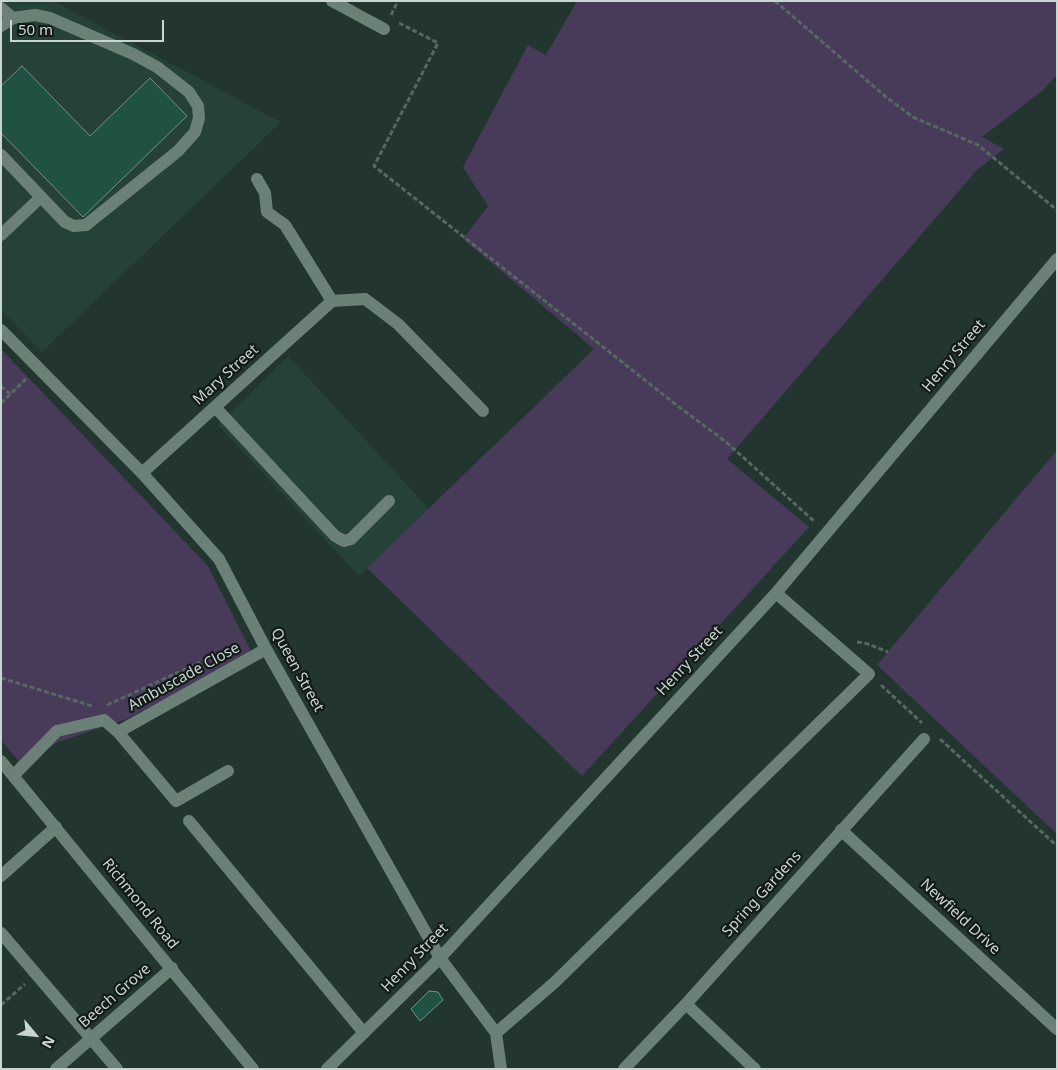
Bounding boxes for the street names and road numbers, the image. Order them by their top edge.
street label: Henry Street [919,316,989,396]
street label: Mary Street [190,341,262,409]
street label: Henry Street [653,623,727,699]
street label: Queen Street [267,625,327,715]
street label: Ambuscade Close [125,639,243,715]
street label: Spring Gardens [719,847,805,941]
street label: Richmond Road [98,855,182,953]
street label: Newfield Drive [916,875,1004,959]
street label: Henry Street [378,920,452,996]
street label: Beech Grove [76,960,154,1032]

